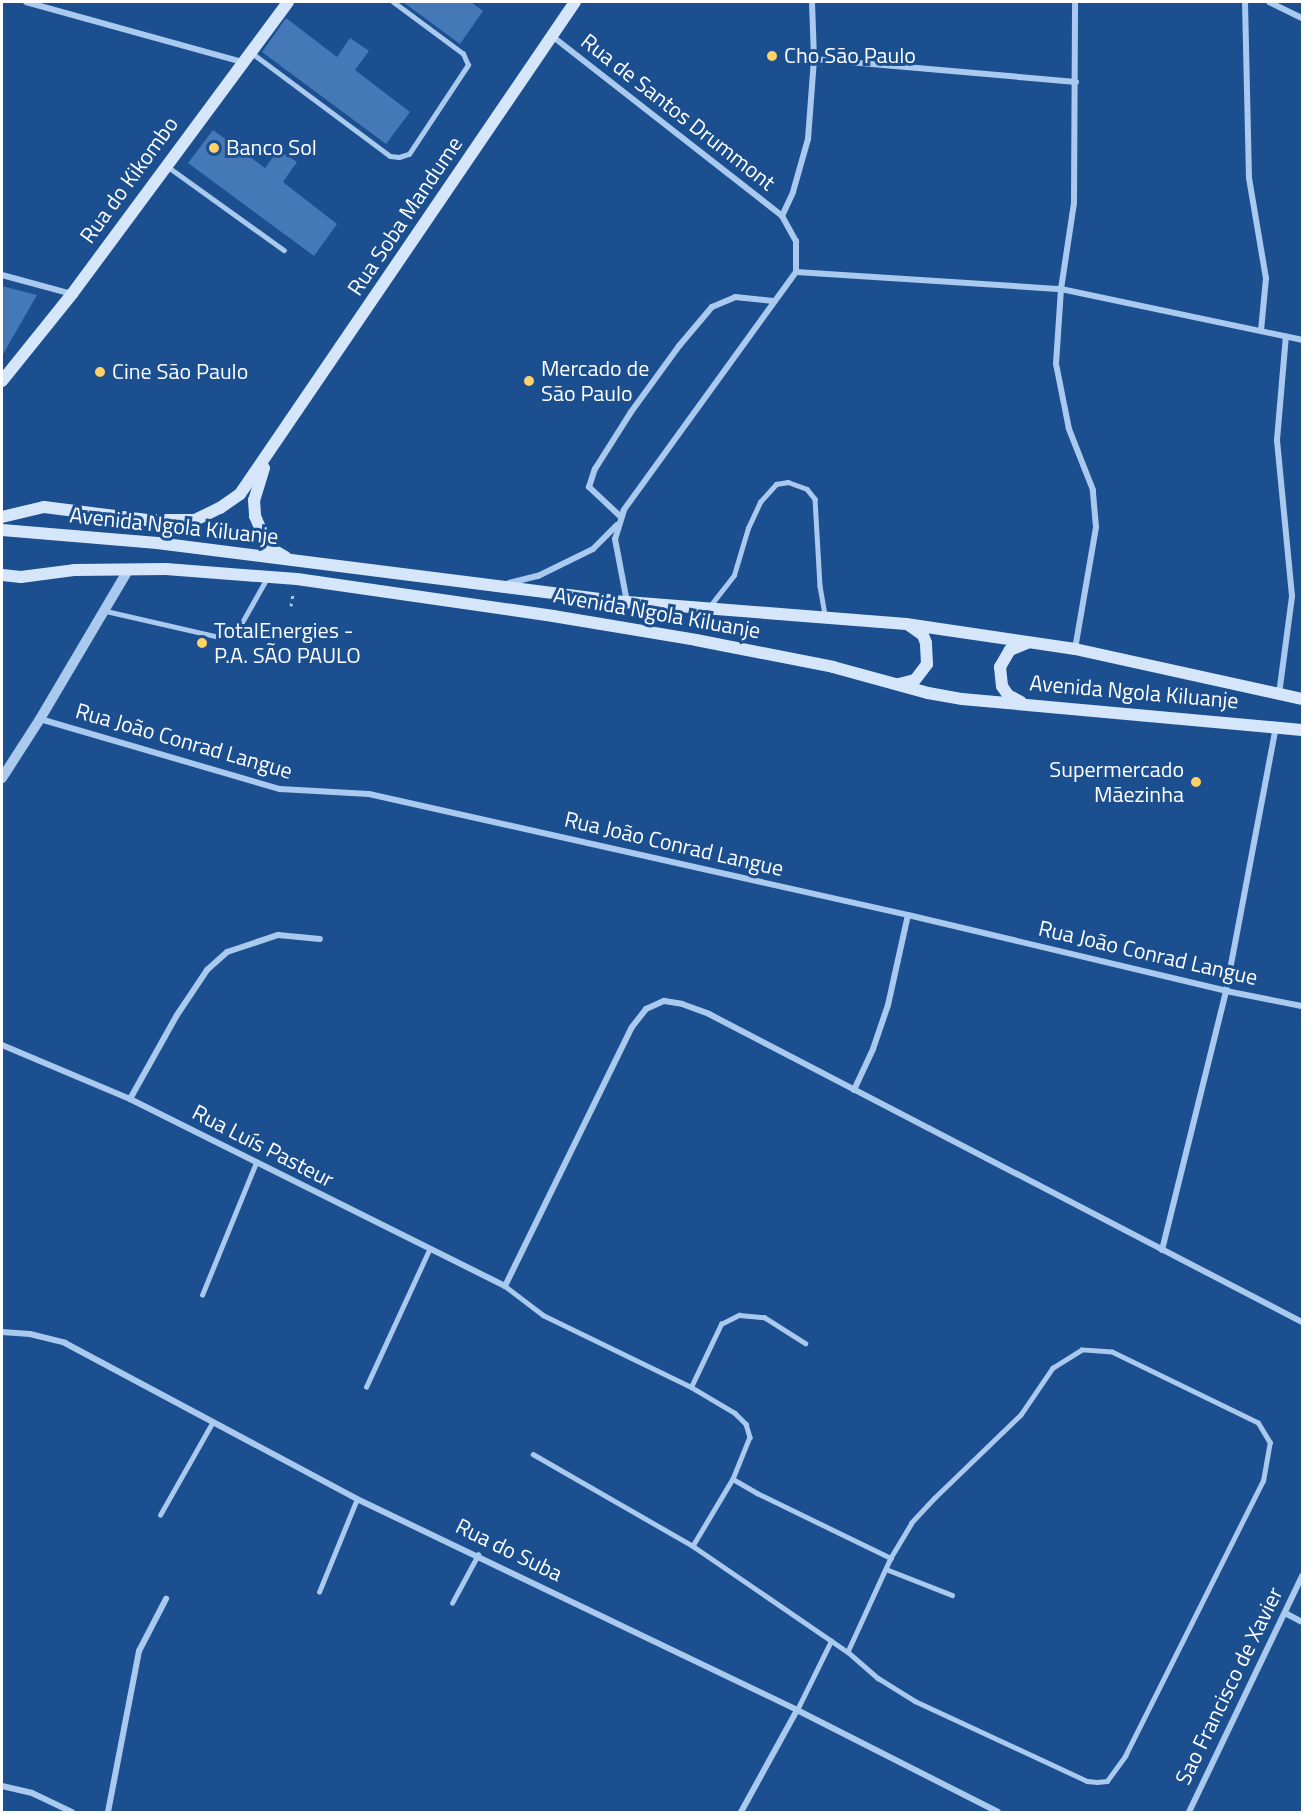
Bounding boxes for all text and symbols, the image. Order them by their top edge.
street label: Rua de Santos Drummont [576,28,780,196]
place label: Cho São Paulo [784,43,916,69]
marker: Cho São Paulo [765,49,779,63]
street label: Rua do Kikombo [74,112,184,248]
street label: Rua Soba Mandume [342,131,468,301]
place label: Banco Sol [226,135,317,161]
marker: Banco Sol [207,141,221,155]
place label: Mercado de São Paulo [541,355,649,406]
place label: Cine São Paulo [112,359,248,385]
marker: Cine São Paulo [93,365,107,379]
marker: Mercado de São Paulo [522,374,536,388]
street label: Avenida Ngola Kiluanje [68,502,280,550]
street label: Avenida Ngola Kiluanje [551,582,763,644]
place label: TotalEnergies - P.A. SÃO PAULO [214,617,361,668]
marker: TotalEnergies - P.A. SÃO PAULO [195,636,209,650]
street label: Avenida Ngola Kiluanje [1028,670,1240,714]
street label: Rua João Conrad Langue [73,697,295,785]
place label: Supermercado Mãezinha [1049,756,1184,807]
marker: Supermercado Mãezinha [1189,775,1203,789]
street label: Rua João Conrad Langue [562,806,786,882]
street label: Rua João Conrad Langue [1036,915,1260,991]
street label: Rua Luís Pasteur [188,1099,338,1193]
street label: Rua do Suba [451,1513,567,1587]
street label: Sao Francisco de Xavier [1170,1583,1288,1789]

